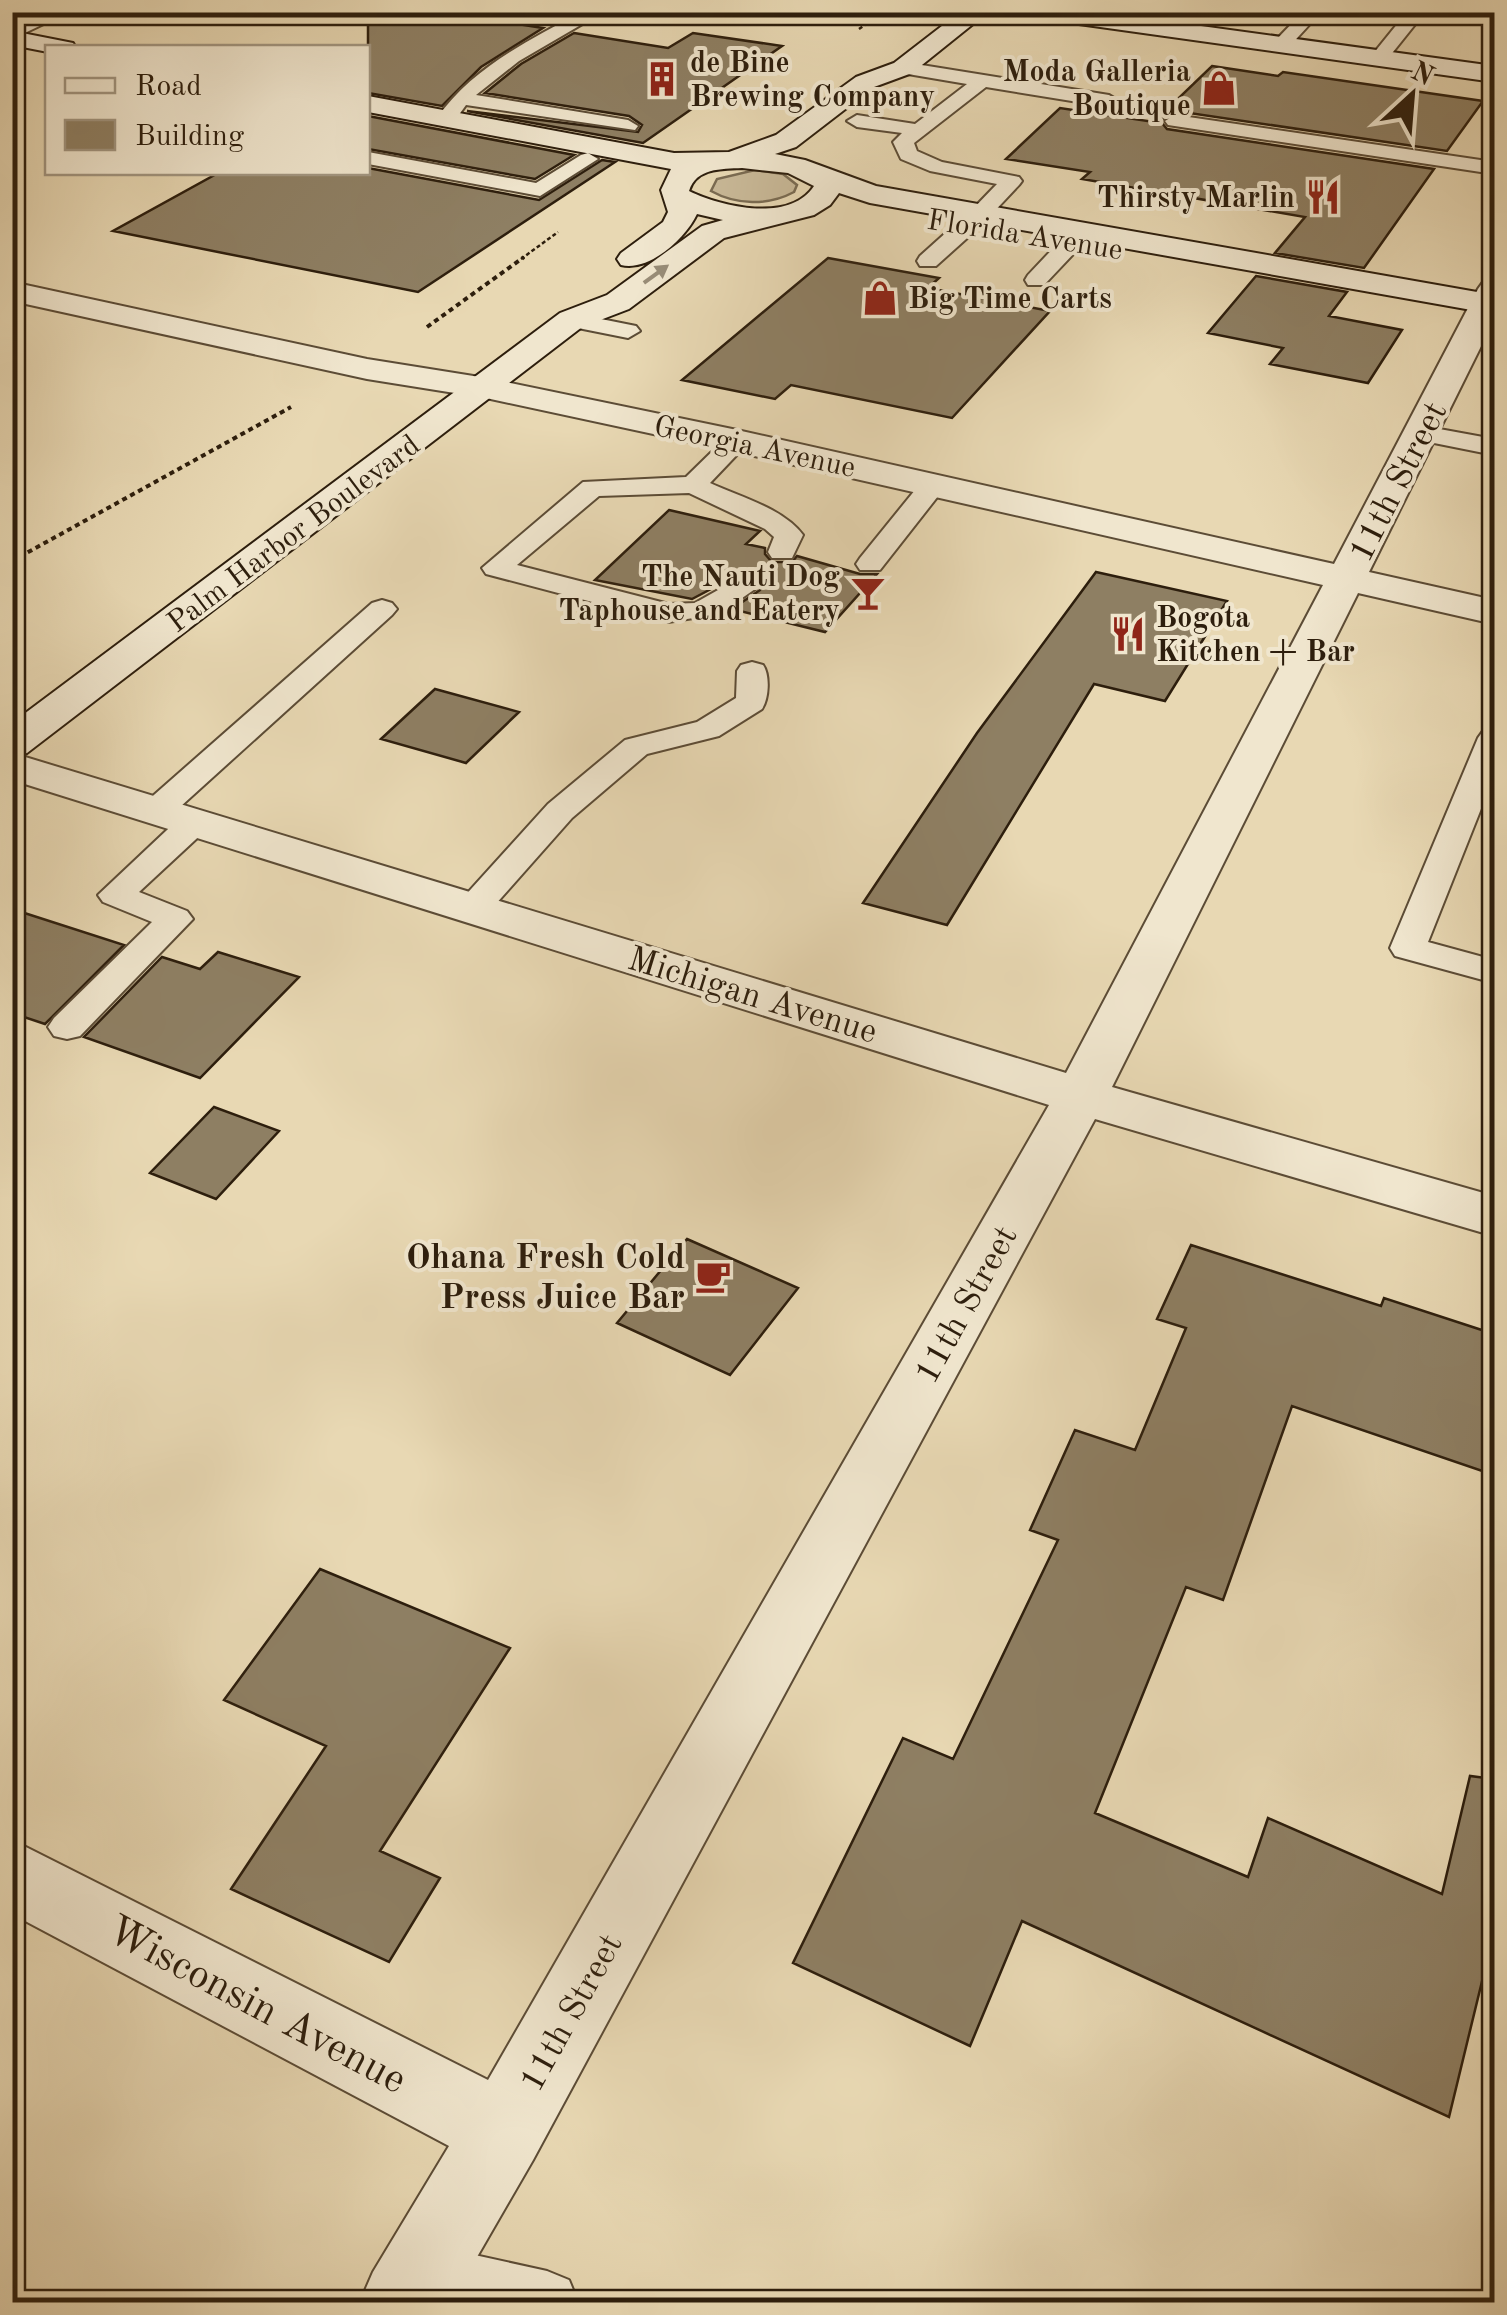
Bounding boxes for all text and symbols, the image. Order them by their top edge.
legend [45,45,370,175]
north arrow [1362,45,1462,145]
place label: de Bine Brewing Company [690,49,935,113]
place label: Moda Galleria Boutique [1003,58,1191,122]
text: N [1406,58,1438,93]
building icon: de Bine Brewing Company [643,60,681,98]
shop icon: Moda Galleria Boutique [1200,69,1238,107]
text: Road [135,72,202,102]
text: Building [135,122,244,152]
restaurant icon: Thirsty Marlin [1304,178,1342,216]
place label: Thirsty Marlin [1097,184,1295,214]
street label: Florida Avenue [925,206,1125,266]
one-way arrow [643,264,669,284]
shop icon: Big Time Carts [861,279,899,317]
place label: Big Time Carts [908,285,1112,315]
street label: 11th Street [1344,396,1454,568]
street label: Georgia Avenue [651,412,858,484]
street label: Palm Harbor Boulevard [163,430,426,639]
place label: The Nauti Dog Taphouse and Eatery [558,563,840,627]
bar icon: The Nauti Dog Taphouse and Eatery [849,574,887,612]
place label: Bogota Kitchen + Bar [1156,604,1355,668]
restaurant icon: Bogota Kitchen + Bar [1109,615,1147,653]
street label: Michigan Avenue [624,942,881,1051]
street label: 11th Street [910,1220,1025,1390]
place label: Ohana Fresh Cold Press Juice Bar [406,1241,685,1316]
cafe icon: Ohana Fresh Cold Press Juice Bar [694,1257,732,1295]
street label: Wisconsin Avenue [100,1910,412,2103]
street label: 11th Street [515,1928,630,2098]

